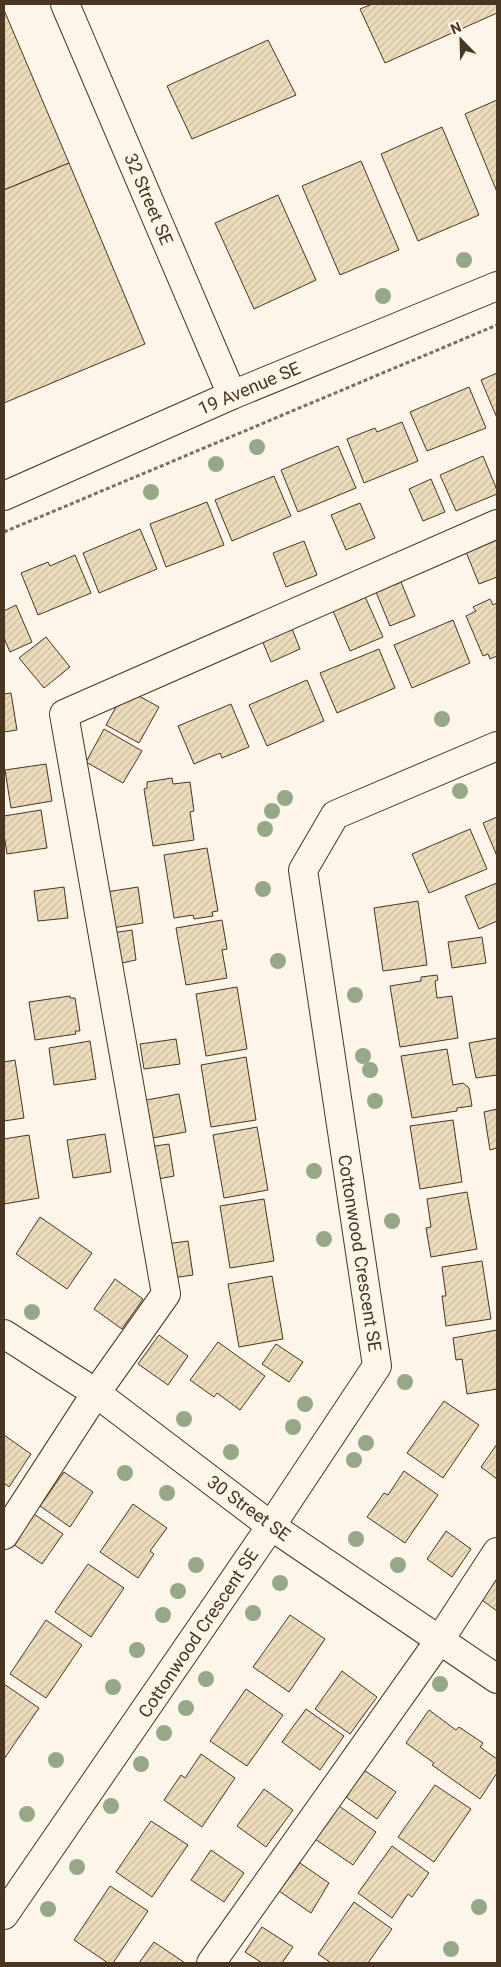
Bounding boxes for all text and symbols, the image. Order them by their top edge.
north arrow [436,15,486,65]
text: N [448,19,464,37]
street label: 32 Street SE [120,150,178,248]
street label: 19 Avenue SE [195,357,303,419]
street label: Cottonwood Crescent SE [334,1153,386,1353]
street label: 30 Street SE [203,1471,295,1545]
street label: Cottonwood Crescent SE [134,1545,262,1721]

